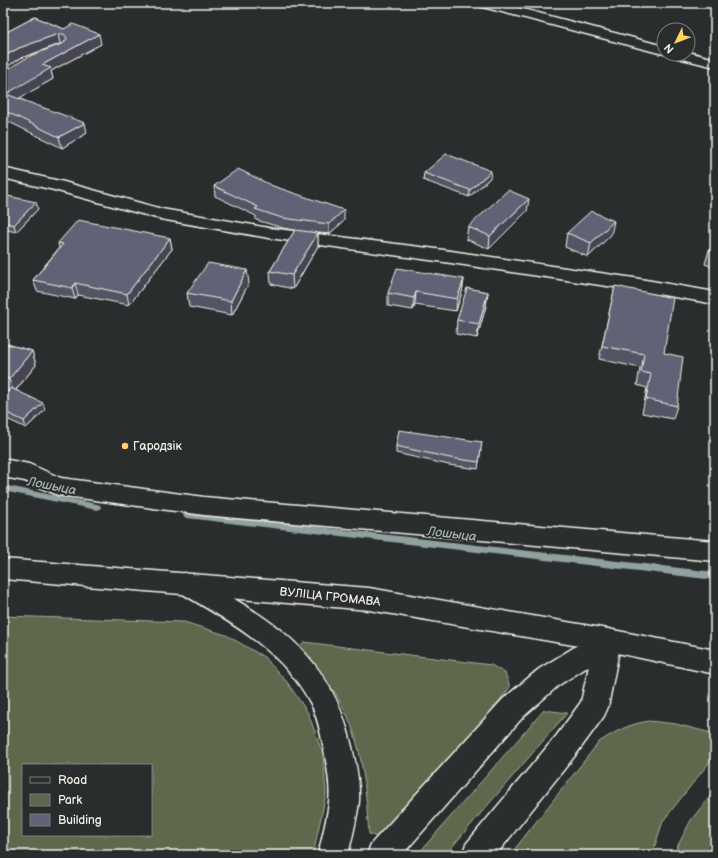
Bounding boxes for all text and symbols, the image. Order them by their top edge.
north arrow [656,22,696,62]
text: N [661,41,677,56]
place label: Гародзік [133,439,182,454]
marker: Гародзік [120,441,130,451]
water label: Лошыца [25,473,78,499]
water label: Лошыца [425,523,478,545]
street label: ВУЛІЦА ГРОМАВА [279,584,382,610]
legend [22,764,152,836]
text: Road [58,773,87,788]
text: Park [58,793,82,808]
text: Building [58,813,102,828]

